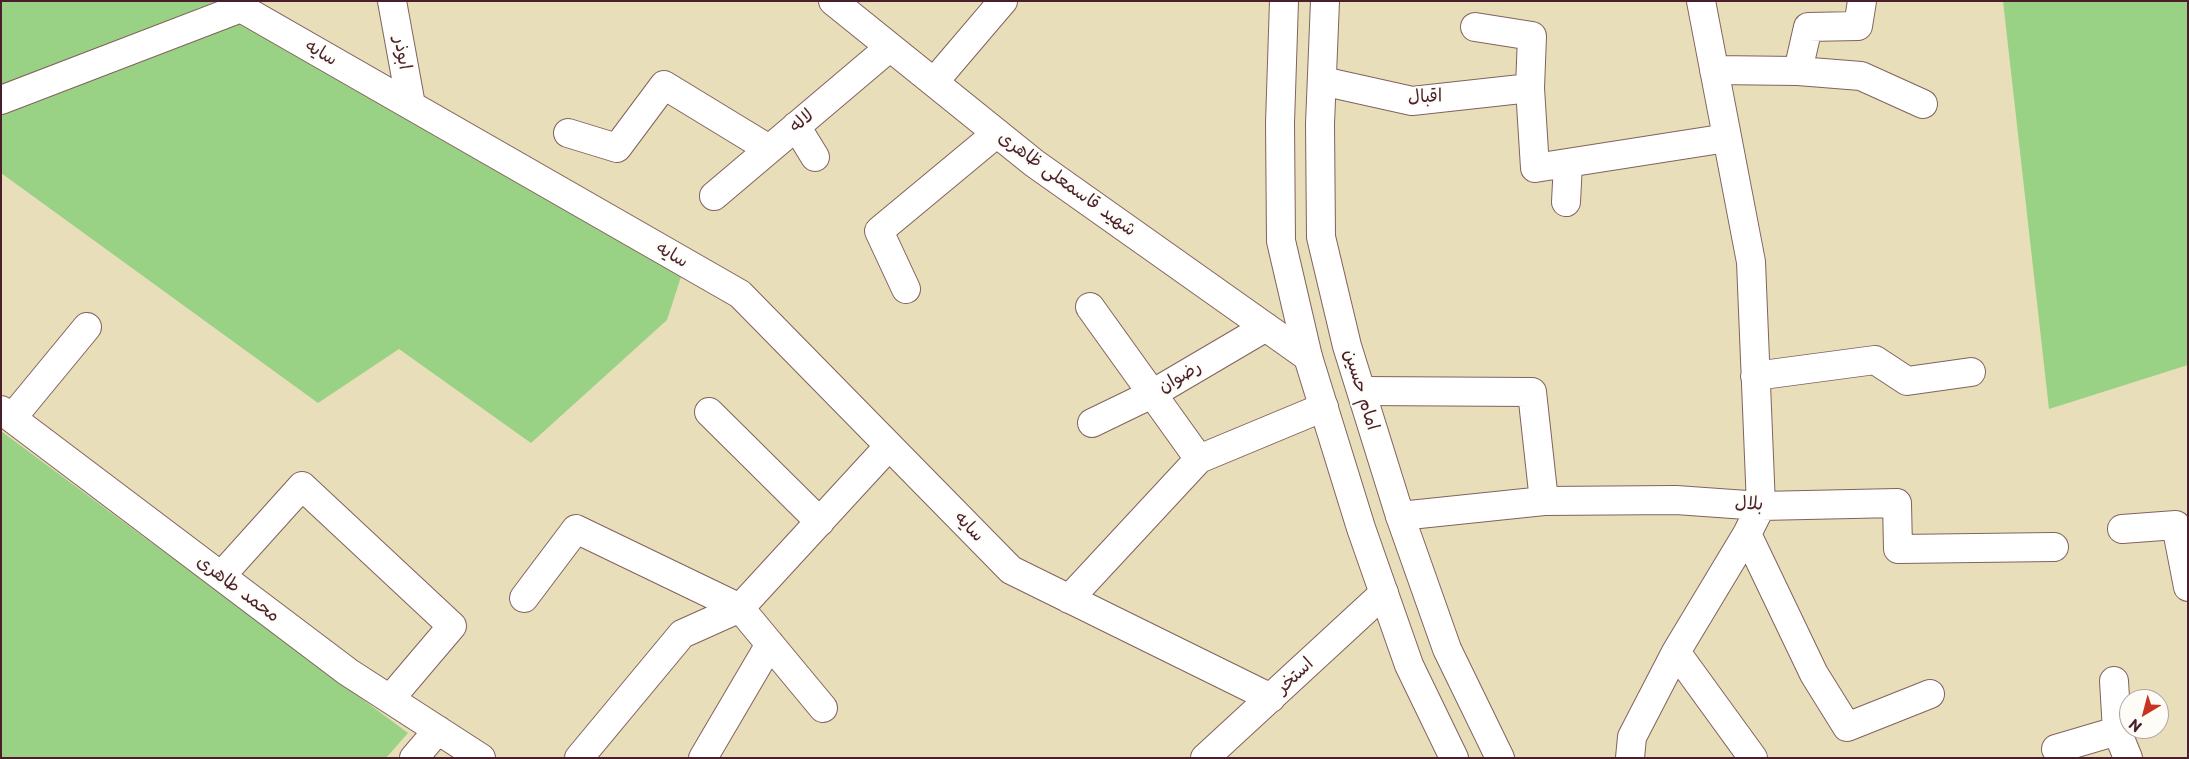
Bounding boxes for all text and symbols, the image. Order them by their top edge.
street label: سایه [301,35,341,71]
street label: ابوذر [388,35,416,71]
street label: اقبال [1407,86,1443,108]
street label: لاله [785,105,819,137]
street label: شهید قاسمعلی ظاهری [994,127,1140,241]
street label: سایه [652,237,692,273]
street label: امام حسین [1338,347,1384,433]
street label: رضوان [1155,356,1205,398]
street label: بلال [1734,492,1764,516]
street label: سایه [950,507,988,547]
street label: محمد طاهری [192,551,284,627]
street label: استخر [1272,653,1318,699]
north arrow [2119,689,2169,739]
text: N [2125,714,2146,737]

